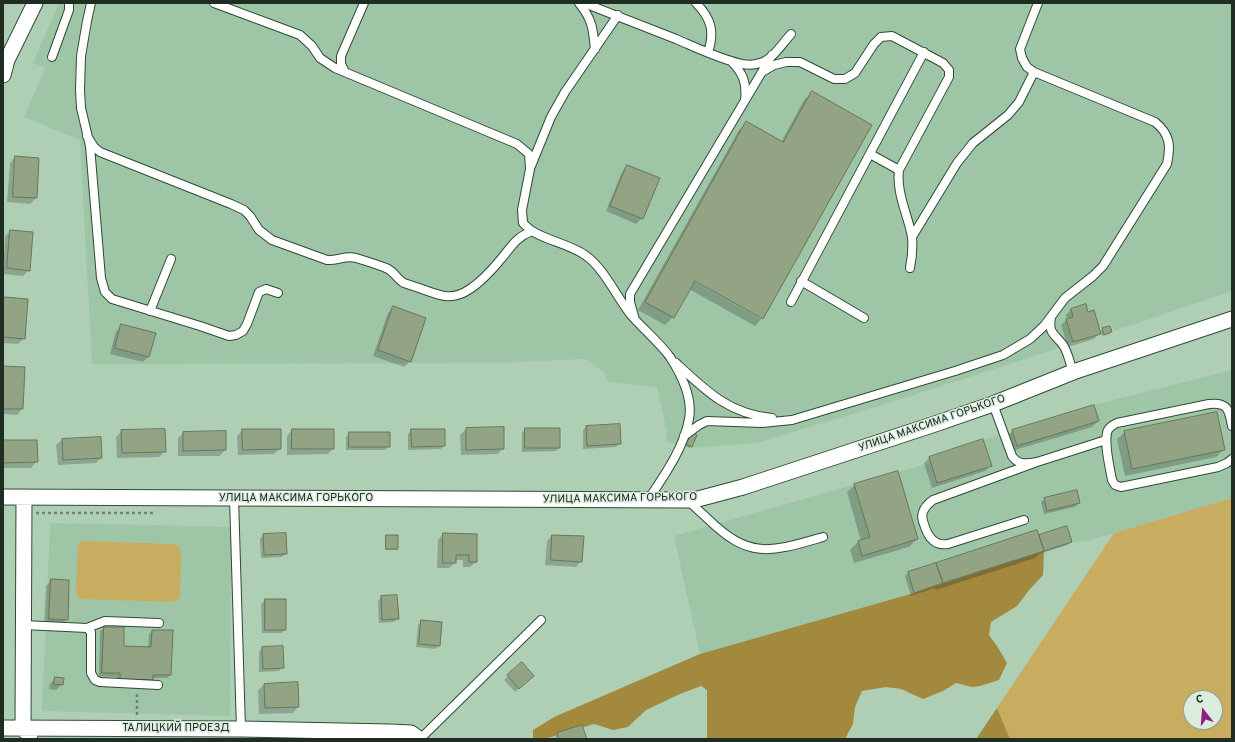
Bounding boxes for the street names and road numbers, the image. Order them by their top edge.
street label: УЛИЦА МАКСИМА ГОРЬКОГО [857,393,1007,455]
street label: УЛИЦА МАКСИМА ГОРЬКОГО [543,491,697,507]
street label: УЛИЦА МАКСИМА ГОРЬКОГО [219,492,373,506]
street label: ТАЛИЦКИЙ ПРОЕЗД [122,722,230,736]

